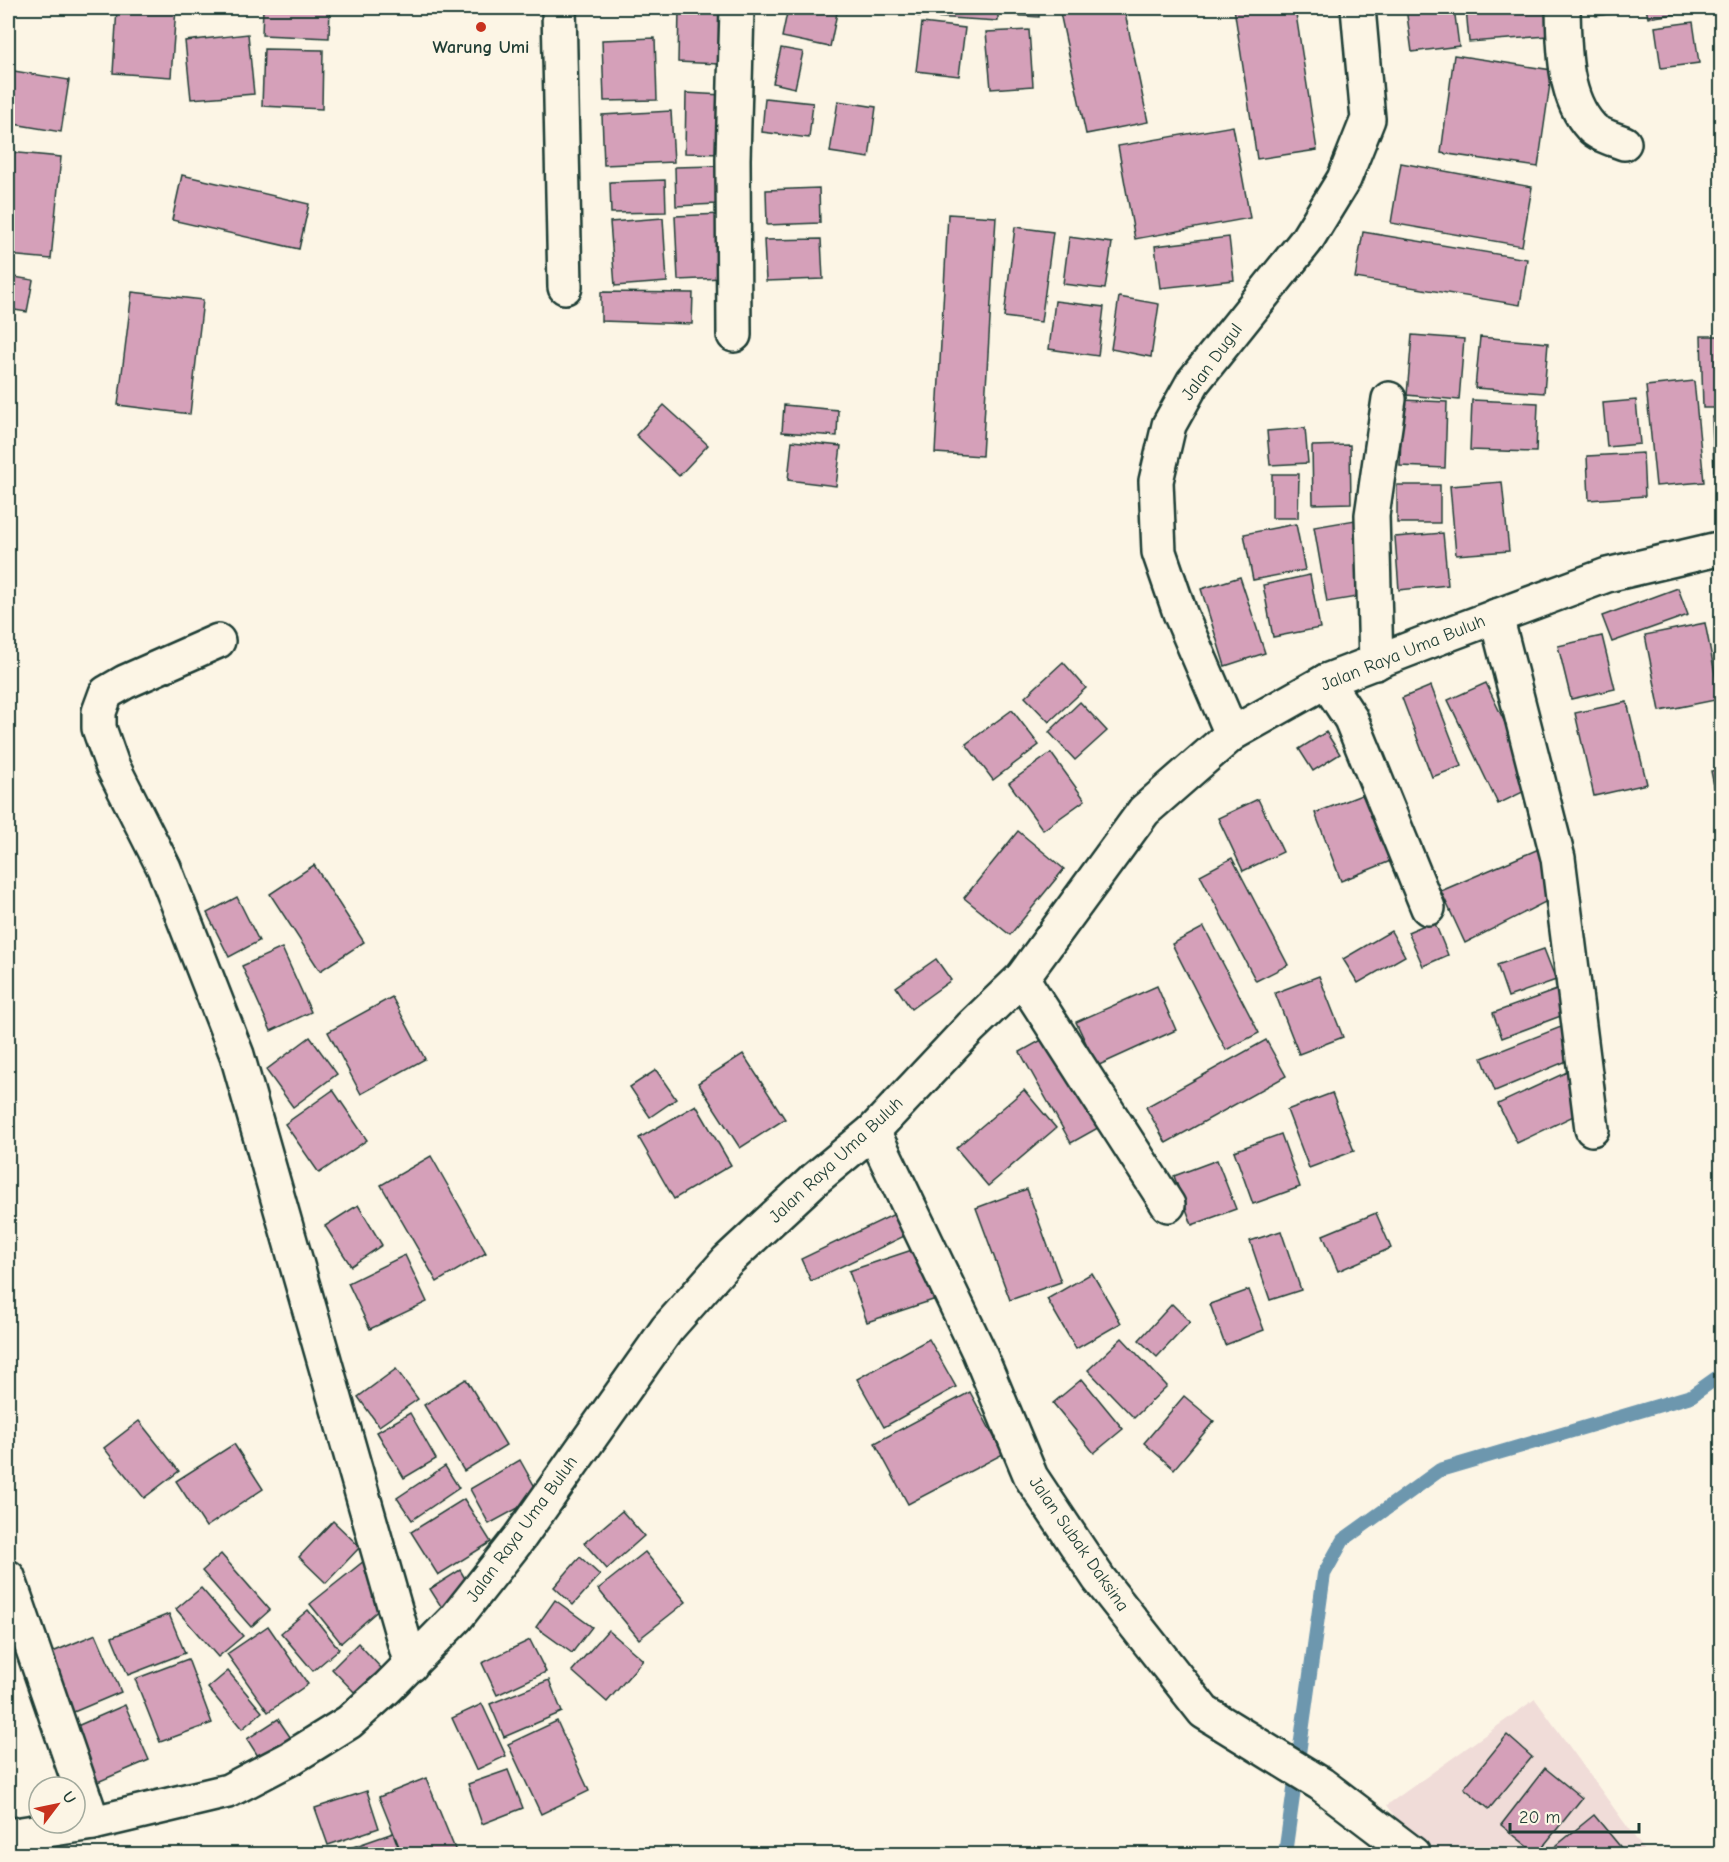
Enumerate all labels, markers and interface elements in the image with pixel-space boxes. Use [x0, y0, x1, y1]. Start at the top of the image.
marker: Warung Umi [474, 20, 488, 34]
place label: Warung Umi [433, 37, 529, 58]
street label: Jalan Dugul [1177, 319, 1247, 405]
street label: Jalan Raya Uma Buluh [1318, 610, 1488, 696]
street label: Jalan Raya Uma Buluh [765, 1093, 907, 1227]
street label: Jalan Raya Uma Buluh [462, 1452, 582, 1606]
street label: Jalan Subak Daksina [1025, 1473, 1133, 1615]
north arrow [27, 1775, 87, 1835]
text: U [58, 1788, 79, 1807]
scale bar [1510, 1796, 1639, 1834]
text: 20 m [1519, 1807, 1560, 1828]

